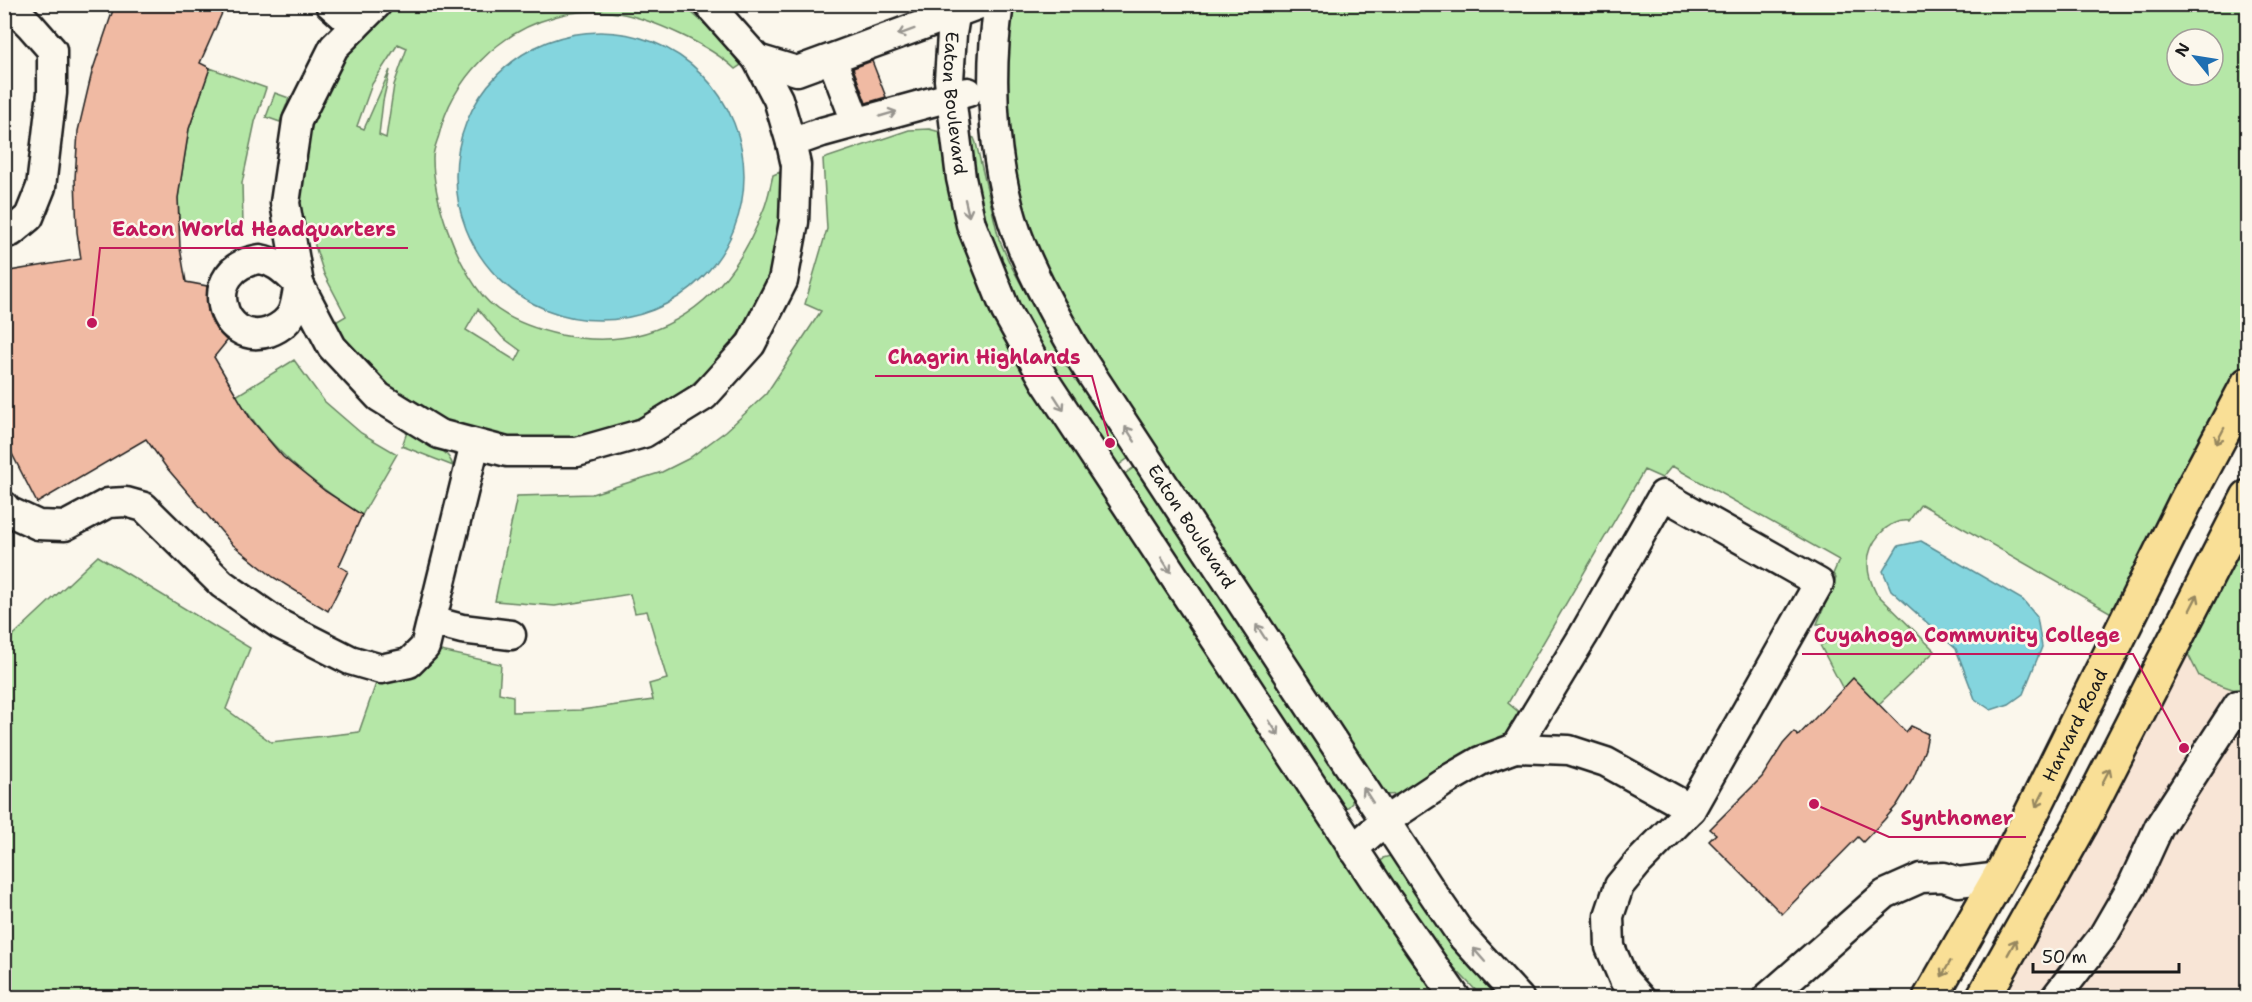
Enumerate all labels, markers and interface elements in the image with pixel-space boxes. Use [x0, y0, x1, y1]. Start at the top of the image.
north arrow [2165, 27, 2225, 87]
one-way arrow [897, 28, 916, 39]
street label: Eaton Boulevard [937, 31, 973, 176]
text: N [2170, 39, 2195, 60]
one-way arrow [878, 107, 897, 119]
one-way arrow [962, 198, 974, 217]
callout: Eaton World Headquarters [100, 210, 408, 248]
text: Eaton World Headquarters [112, 216, 396, 242]
callout: Chagrin Highlands [875, 338, 1092, 376]
text: Chagrin Highlands [888, 344, 1080, 370]
one-way arrow [1053, 394, 1065, 410]
one-way arrow [1124, 426, 1136, 443]
one-way arrow [2214, 427, 2226, 444]
street label: Eaton Boulevard [1142, 460, 1241, 593]
one-way arrow [1160, 557, 1173, 574]
one-way arrow [2188, 594, 2200, 611]
callout: Cuyahoga Community College [1802, 616, 2133, 654]
text: Cuyahoga Community College [1814, 622, 2120, 648]
one-way arrow [1254, 624, 1266, 641]
street label: Harvard Road [2037, 665, 2113, 786]
one-way arrow [1267, 720, 1280, 737]
one-way arrow [2100, 768, 2112, 785]
one-way arrow [1362, 787, 1374, 804]
one-way arrow [2033, 789, 2045, 807]
callout: Synthomer [1889, 799, 2026, 837]
text: Synthomer [1901, 805, 2014, 831]
scale bar [2033, 936, 2178, 974]
one-way arrow [2006, 939, 2018, 956]
text: 50 m [2042, 945, 2087, 969]
one-way arrow [1472, 948, 1486, 963]
one-way arrow [1940, 960, 1951, 978]

